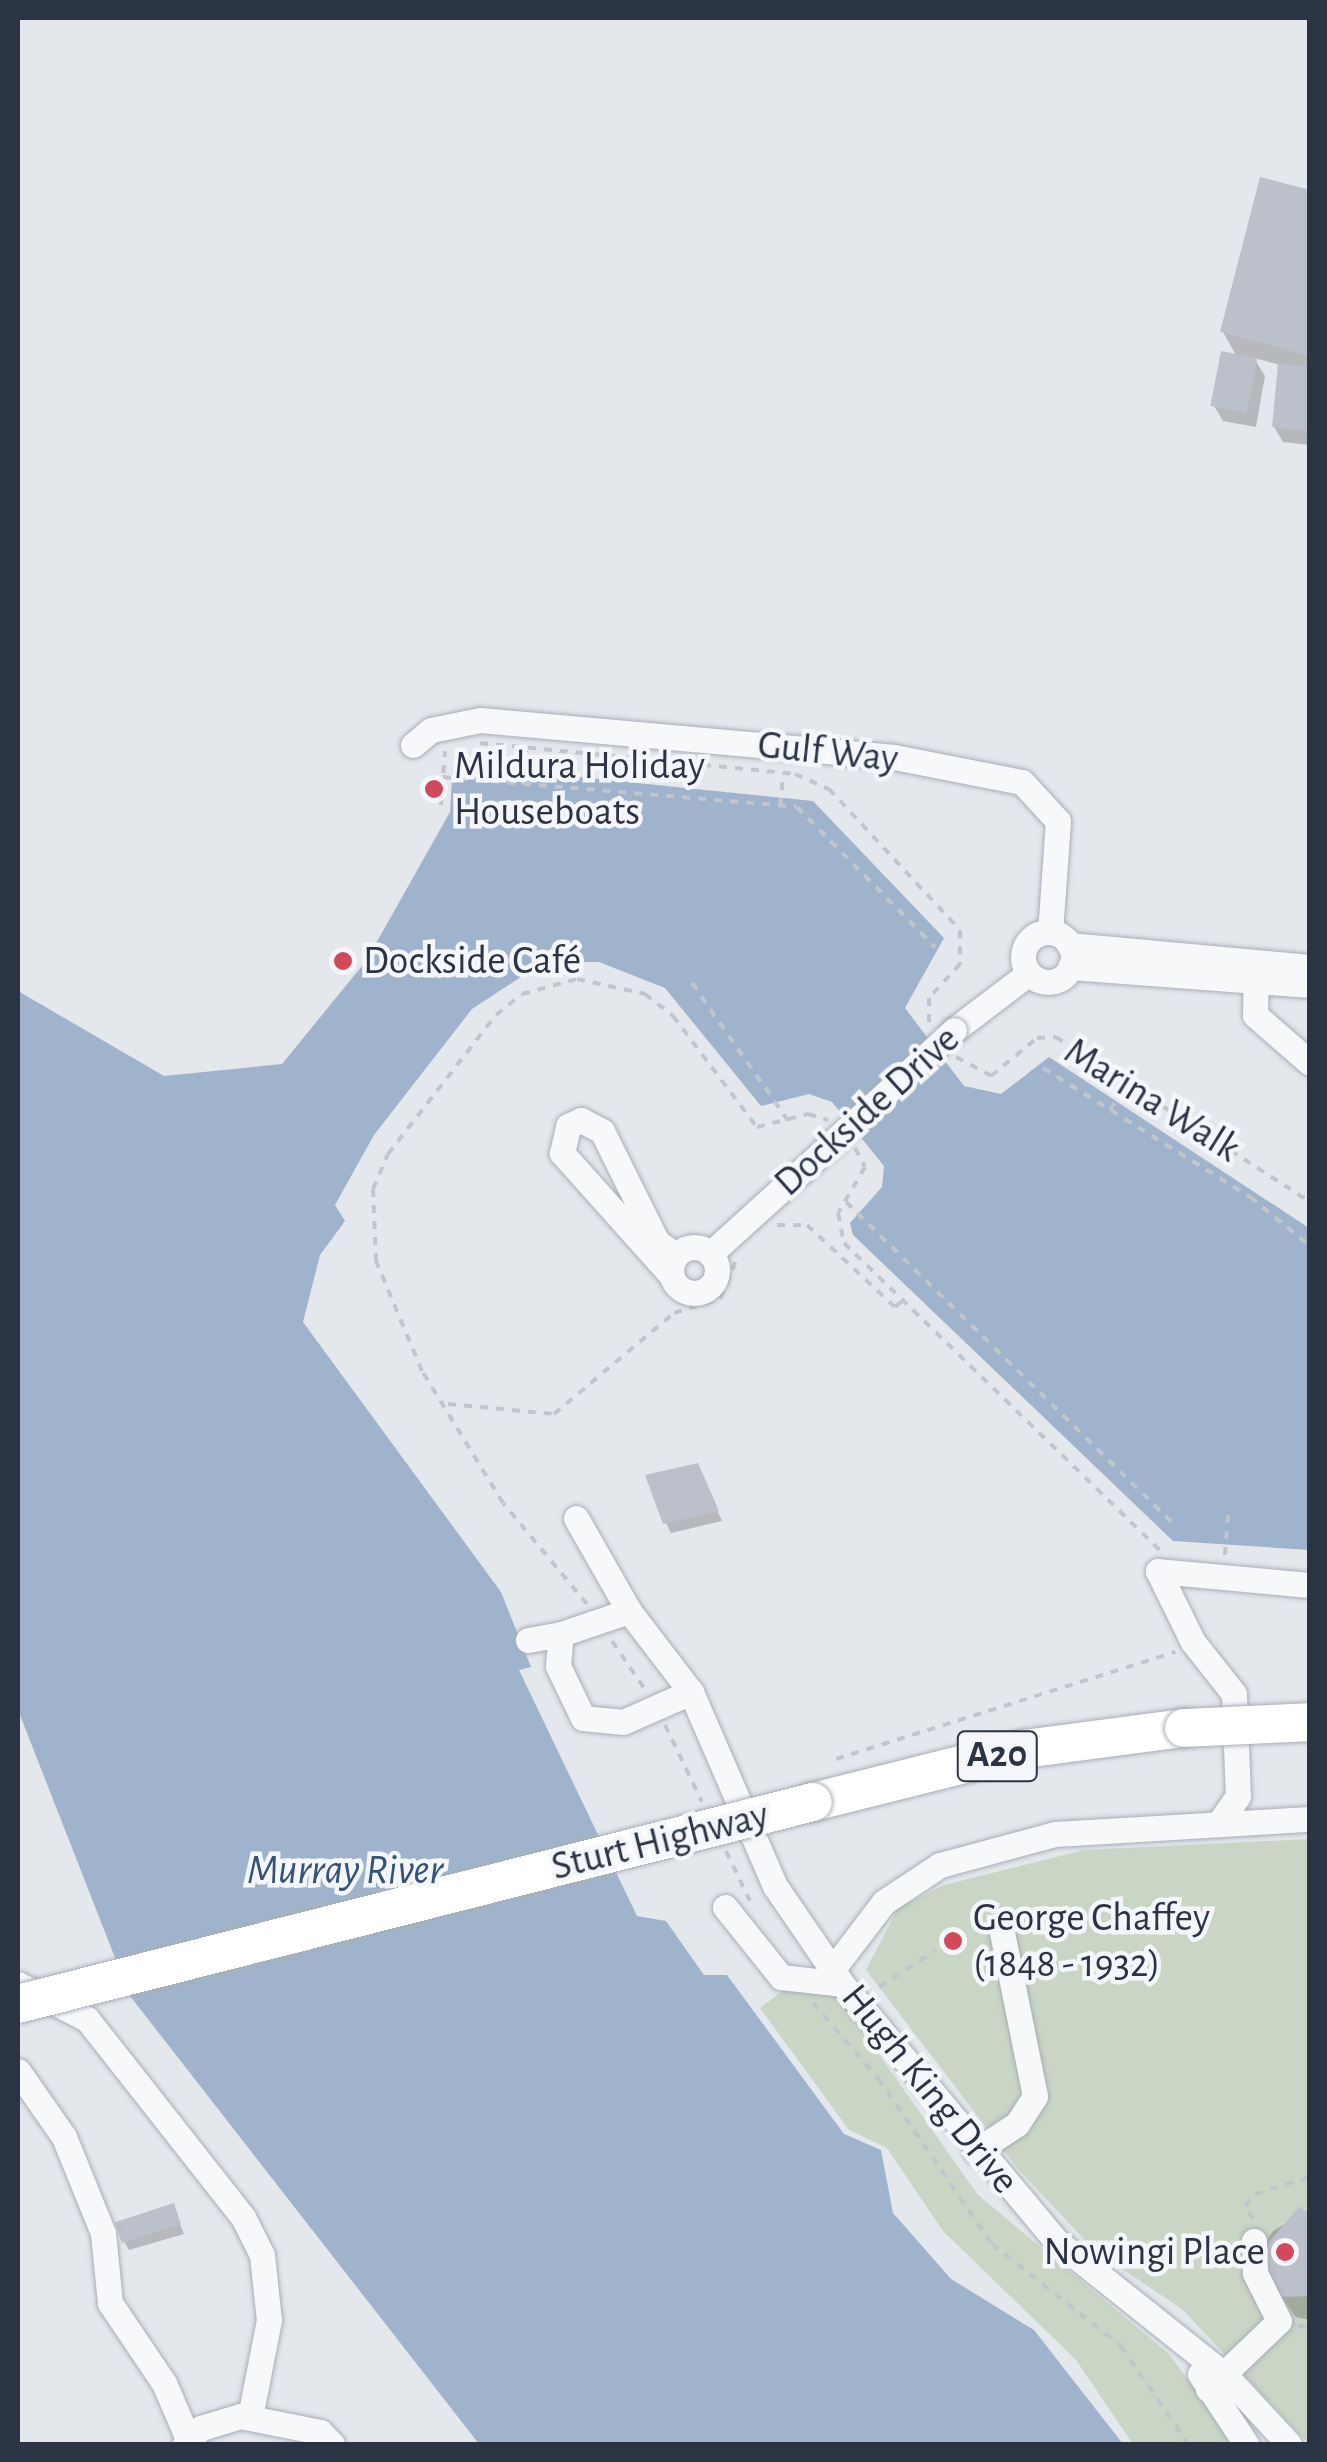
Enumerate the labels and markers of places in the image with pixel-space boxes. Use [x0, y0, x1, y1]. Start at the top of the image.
place label: Mildura Holiday Houseboats [454, 742, 705, 836]
marker: Mildura Holiday Houseboats [423, 778, 445, 800]
place label: Dockside Café [363, 937, 581, 985]
marker: Dockside Café [332, 950, 354, 972]
place label: George Chaffey (1848 - 1932) [973, 1894, 1210, 1988]
marker: George Chaffey (1848 - 1932) [942, 1930, 964, 1952]
place label: Nowingi Place [1043, 2228, 1265, 2276]
marker: Nowingi Place [1274, 2241, 1296, 2263]

